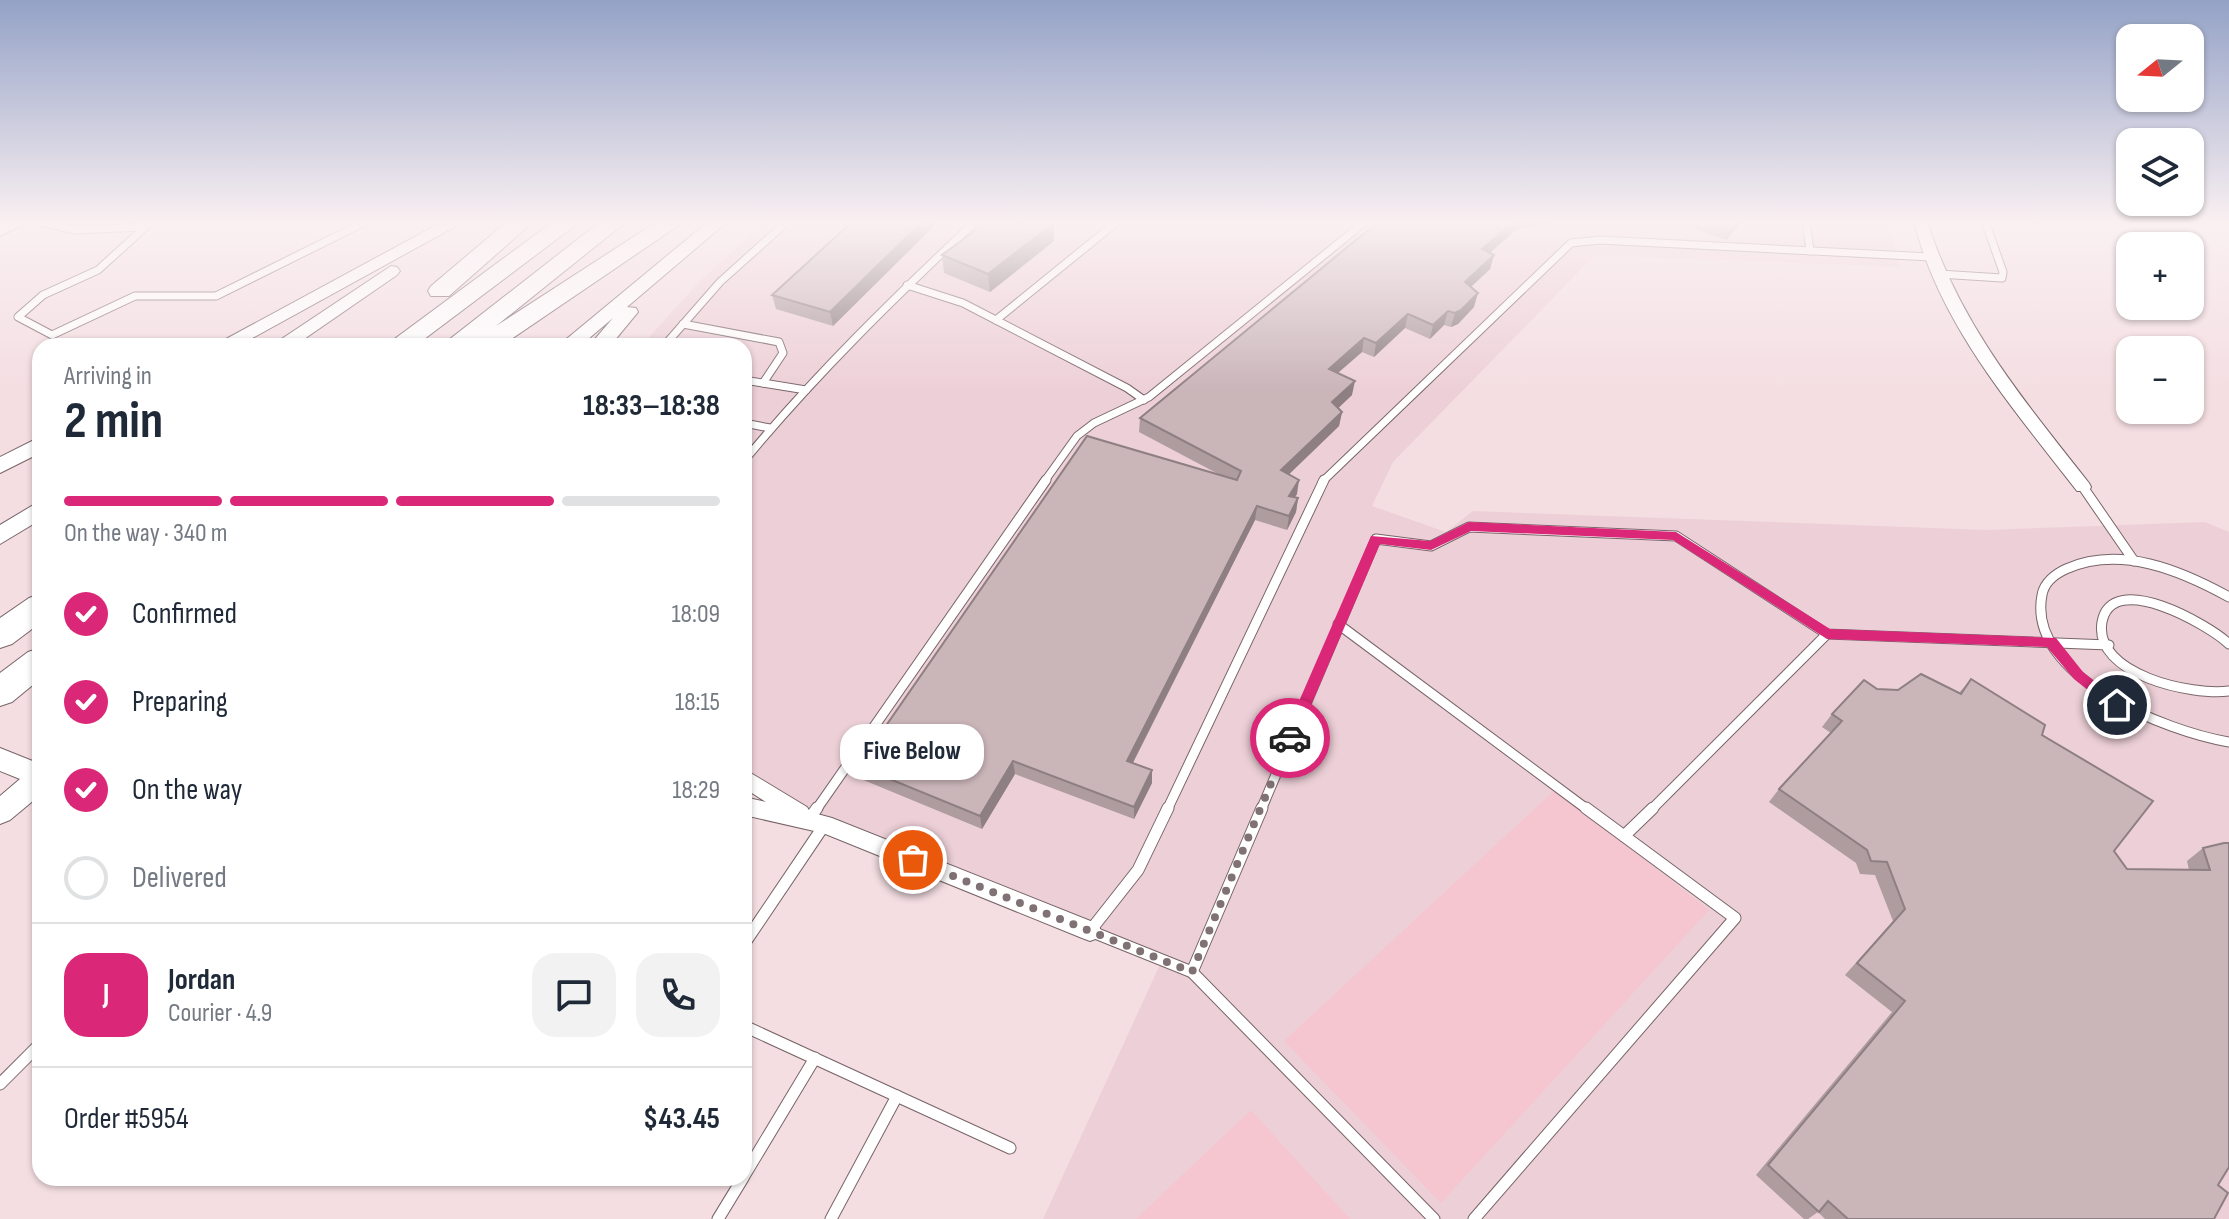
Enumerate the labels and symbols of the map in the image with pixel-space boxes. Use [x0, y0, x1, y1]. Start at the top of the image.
north arrow [2116, 24, 2204, 112]
pin [2083, 671, 2151, 739]
courier [1250, 698, 1330, 778]
callout: Five Below [841, 724, 985, 780]
pin [879, 826, 947, 894]

